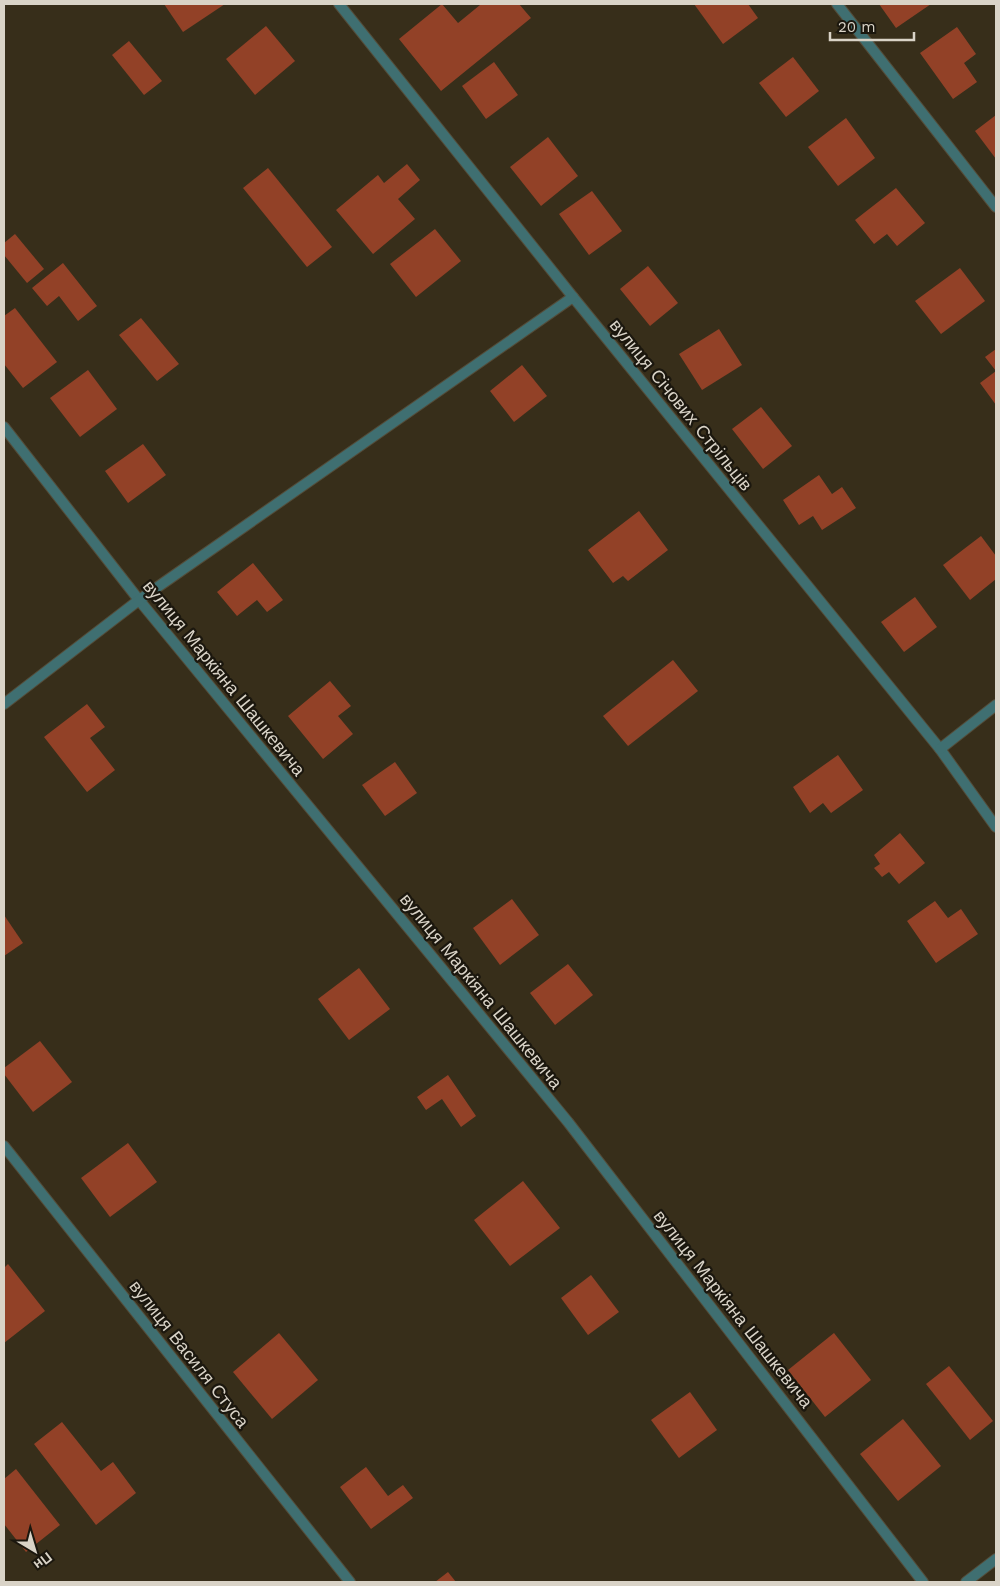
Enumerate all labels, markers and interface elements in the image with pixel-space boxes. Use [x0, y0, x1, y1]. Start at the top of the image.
scale bar [830, 10, 914, 42]
text: 20 m [838, 18, 876, 36]
street label: вулиця Січових Стрільців [606, 315, 757, 495]
street label: вулиця Маркіяна Шашкевича [139, 576, 310, 780]
street label: вулиця Маркіяна Шашкевича [396, 889, 567, 1093]
street label: вулиця Маркіяна Шашкевича [650, 1205, 818, 1413]
street label: вулиця Василя Стуса [125, 1276, 254, 1432]
north arrow [10, 1526, 60, 1576]
text: Пн [31, 1549, 55, 1573]

